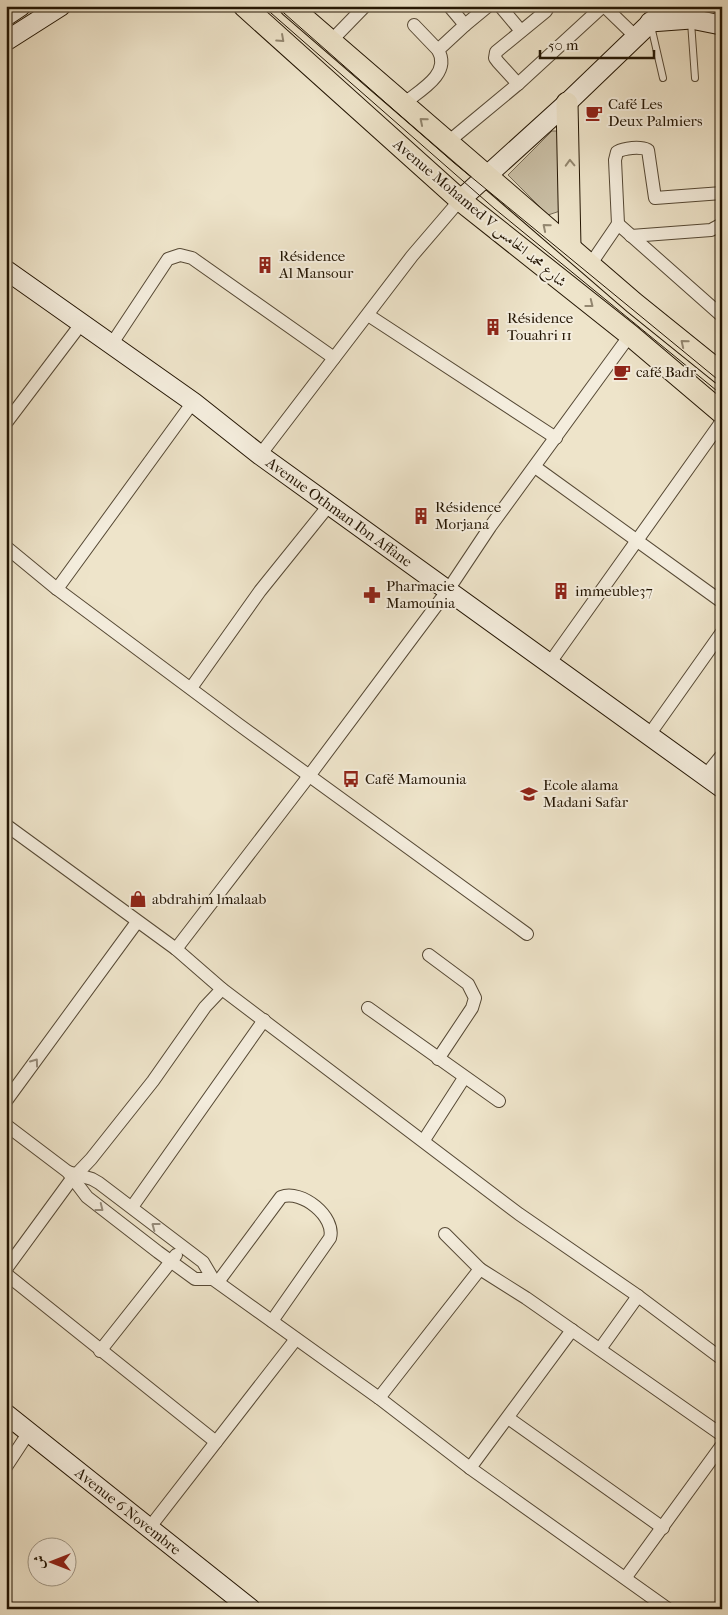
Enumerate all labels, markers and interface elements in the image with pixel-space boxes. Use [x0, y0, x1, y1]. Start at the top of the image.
scale bar [540, 28, 654, 60]
one-way arrow [275, 33, 284, 42]
text: 50 m [548, 36, 579, 54]
place label: Café Les Deux Palmiers [608, 95, 703, 130]
cafe icon: Café Les Deux Palmiers [584, 103, 604, 123]
one-way arrow [420, 119, 429, 127]
street label: Avenue Mohamed V شارع محمد الخامس [386, 134, 570, 294]
one-way arrow [564, 159, 575, 167]
one-way arrow [543, 224, 552, 233]
place label: Résidence Al Mansour [278, 247, 354, 282]
building icon: Résidence Al Mansour [255, 255, 275, 275]
one-way arrow [584, 298, 593, 306]
place label: Résidence Touahri 11 [507, 309, 574, 344]
building icon: Résidence Touahri 11 [483, 317, 503, 337]
one-way arrow [681, 340, 690, 348]
cafe icon: café Badr [612, 362, 632, 382]
place label: café Badr [636, 363, 697, 381]
street label: Avenue Othman Ibn Affane [262, 453, 416, 571]
place label: Résidence Morjana [435, 498, 502, 533]
building icon: Résidence Morjana [411, 506, 431, 526]
place label: Pharmacie Mamounia [386, 577, 456, 612]
building icon: immeuble37 [551, 581, 571, 601]
place label: immeuble37 [575, 582, 653, 600]
pharmacy icon: Pharmacie Mamounia [362, 585, 382, 605]
bus stop icon: Café Mamounia [341, 769, 361, 789]
place label: Café Mamounia [365, 770, 468, 788]
place label: Ecole alama Madani Safar [543, 776, 629, 811]
school or university icon: Ecole alama Madani Safar [519, 784, 539, 804]
shop icon: abdrahim lmalaab [128, 889, 148, 909]
place label: abdrahim lmalaab [152, 890, 266, 908]
one-way arrow [29, 1058, 38, 1068]
one-way arrow [94, 1202, 104, 1211]
one-way arrow [152, 1223, 161, 1231]
street label: Avenue 6 Novembre [71, 1463, 185, 1559]
north arrow [28, 1538, 78, 1588]
text: ش [31, 1555, 48, 1569]

